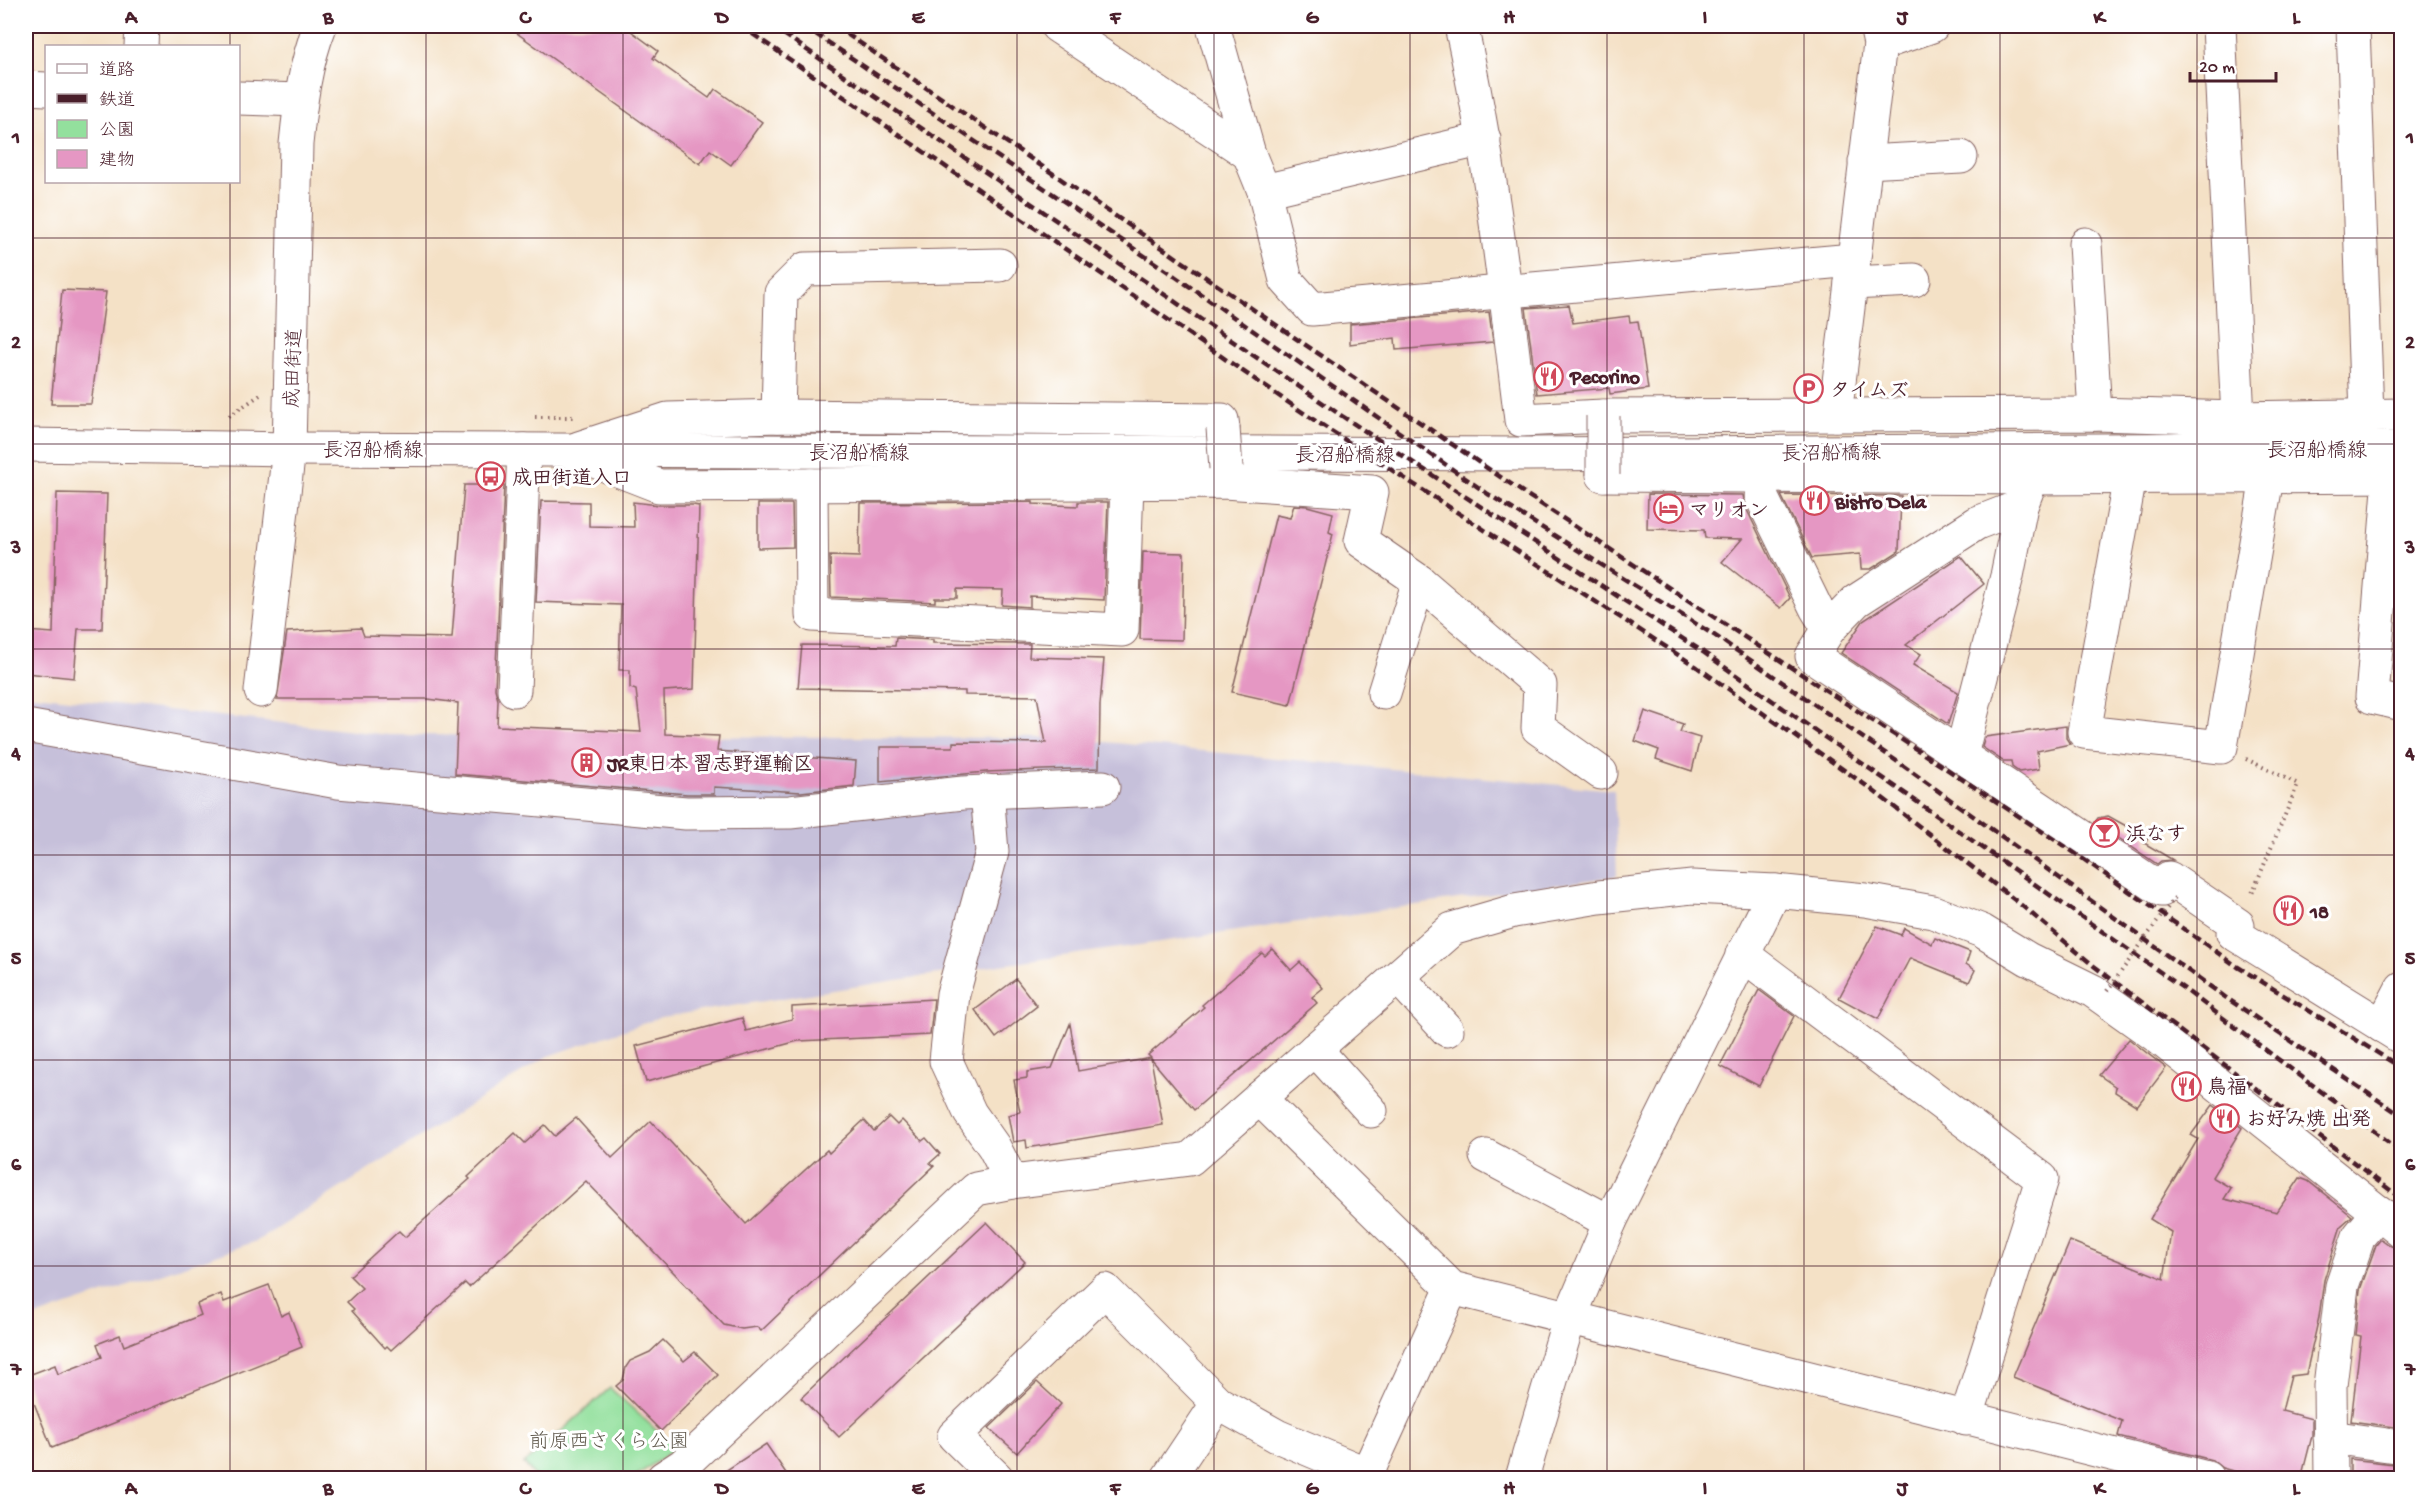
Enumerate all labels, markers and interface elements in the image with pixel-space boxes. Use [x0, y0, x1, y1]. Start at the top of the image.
text: A [124, 8, 139, 31]
text: B [322, 8, 334, 31]
text: C [519, 8, 533, 31]
text: D [713, 8, 729, 31]
text: E [912, 8, 926, 31]
text: F [1109, 8, 1122, 31]
text: G [1306, 8, 1320, 31]
text: H [1503, 8, 1515, 31]
text: I [1703, 8, 1708, 31]
text: J [1896, 8, 1909, 31]
text: K [2092, 8, 2107, 31]
text: L [2292, 8, 2301, 31]
legend [45, 45, 240, 183]
scale bar [2190, 45, 2276, 83]
text: 20 m [2199, 58, 2235, 79]
text: 道路 [99, 60, 135, 82]
text: 鉄道 [99, 90, 135, 112]
text: 公園 [99, 121, 135, 142]
text: 1 [11, 128, 20, 151]
text: 1 [2405, 128, 2414, 151]
text: 建物 [99, 150, 135, 172]
street label: 成田街道 [281, 328, 308, 408]
text: 2 [11, 333, 21, 356]
text: 2 [2405, 333, 2415, 356]
restaurant icon: Pecorino [1533, 360, 1565, 392]
place label: Pecorino [1569, 368, 1640, 391]
parking icon: タイムズ [1793, 373, 1825, 405]
place label: タイムズ [1830, 381, 1908, 404]
street label: 長沼船橋線 [323, 439, 423, 464]
street label: 長沼船橋線 [2267, 439, 2367, 464]
street label: 長沼船橋線 [1781, 441, 1881, 468]
street label: 長沼船橋線 [809, 442, 909, 467]
street label: 長沼船橋線 [1295, 444, 1395, 469]
bus stop icon: 成田街道入口 [475, 461, 507, 493]
place label: 成田街道入口 [512, 467, 632, 492]
restaurant icon: Bistro Dela [1798, 485, 1830, 517]
hotel icon: マリオン [1652, 493, 1684, 525]
place label: Bistro Dela [1834, 493, 1927, 516]
place label: マリオン [1689, 501, 1769, 524]
text: 3 [10, 538, 21, 561]
text: 3 [2404, 538, 2415, 561]
text: 4 [10, 744, 21, 767]
text: 4 [2404, 744, 2415, 767]
building icon: JR東日本 習志野運輸区 [570, 747, 602, 779]
place label: JR東日本 習志野運輸区 [606, 753, 813, 778]
bar icon: 浜なす [2089, 817, 2121, 849]
place label: 浜なす [2126, 824, 2186, 848]
restaurant icon: 18 [2273, 895, 2305, 927]
place label: 18 [2309, 903, 2329, 926]
text: 5 [11, 949, 22, 972]
text: 5 [2405, 949, 2416, 972]
restaurant icon: 鳥福 [2170, 1070, 2202, 1102]
place label: 鳥福 [2207, 1076, 2247, 1101]
restaurant icon: お好み焼 出発 [2209, 1102, 2241, 1134]
place label: お好み焼 出発 [2246, 1108, 2371, 1133]
text: 6 [11, 1155, 22, 1178]
text: 6 [2405, 1155, 2416, 1178]
text: 7 [10, 1360, 23, 1383]
text: 7 [2404, 1360, 2417, 1383]
park label: 前原西さくら公園 [529, 1430, 689, 1455]
text: A [124, 1479, 139, 1502]
text: B [322, 1479, 334, 1502]
text: C [519, 1479, 533, 1502]
text: D [713, 1479, 729, 1502]
text: E [912, 1479, 926, 1502]
text: F [1109, 1479, 1122, 1502]
text: G [1306, 1479, 1320, 1502]
text: H [1503, 1479, 1515, 1502]
text: I [1703, 1479, 1708, 1502]
text: J [1896, 1479, 1909, 1502]
text: K [2092, 1479, 2107, 1502]
text: L [2292, 1479, 2301, 1502]

